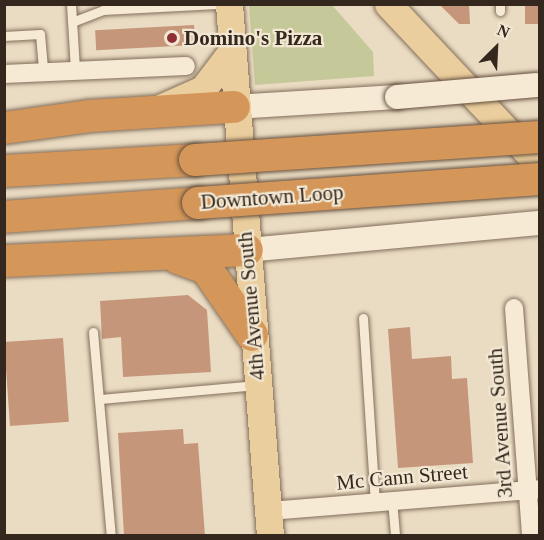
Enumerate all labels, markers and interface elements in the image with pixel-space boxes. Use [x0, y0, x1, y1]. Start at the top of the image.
north arrow [466, 18, 526, 78]
text: N [495, 21, 512, 41]
place label: Domino's Pizza [184, 25, 322, 51]
marker: Domino's Pizza [165, 31, 179, 45]
street label: Downtown Loop [200, 179, 344, 215]
street label: 4th Avenue South [232, 230, 270, 382]
street label: 3rd Avenue South [482, 347, 518, 499]
street label: Mc Cann Street [335, 459, 469, 495]

